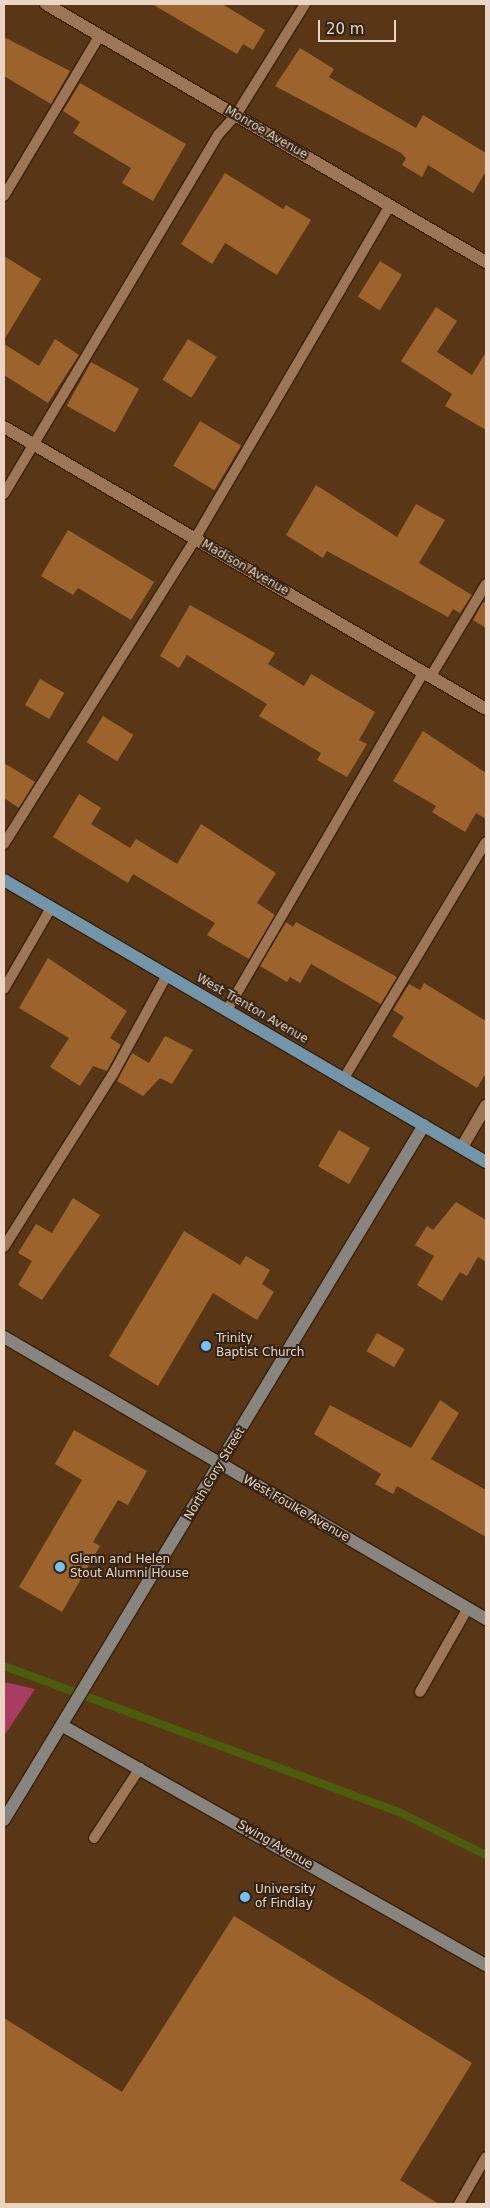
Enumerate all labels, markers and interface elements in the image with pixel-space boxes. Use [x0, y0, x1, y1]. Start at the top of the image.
scale bar [320, 10, 398, 42]
text: 20 m [326, 20, 364, 38]
street label: Monroe Avenue [222, 103, 310, 163]
street label: Madison Avenue [199, 537, 291, 599]
street label: West Trenton Avenue [194, 971, 310, 1047]
place label: Trinity Baptist Church [216, 1332, 304, 1360]
marker: Trinity Baptist Church [200, 1340, 212, 1352]
street label: North Cory Street [182, 1425, 248, 1523]
street label: West Foulke Avenue [240, 1473, 352, 1545]
place label: Glenn and Helen Stout Alumni House [70, 1553, 189, 1581]
marker: Glenn and Helen Stout Alumni House [54, 1561, 66, 1573]
street label: Swing Avenue [235, 1818, 315, 1872]
place label: University of Findlay [255, 1883, 316, 1911]
marker: University of Findlay [239, 1891, 251, 1903]

